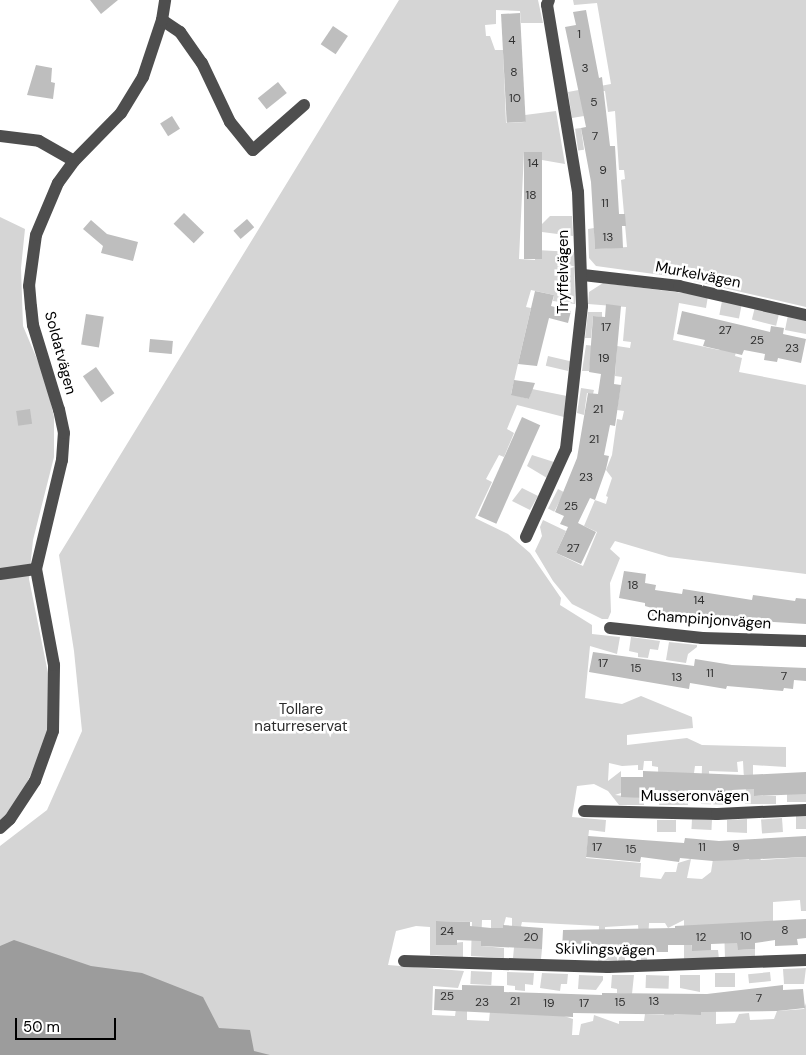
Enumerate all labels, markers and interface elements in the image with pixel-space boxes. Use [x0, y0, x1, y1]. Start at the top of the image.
house number: 1 [577, 28, 581, 42]
house number: 4 [508, 34, 516, 48]
house number: 3 [581, 62, 589, 76]
house number: 8 [510, 66, 518, 80]
house number: 10 [509, 92, 521, 106]
house number: 5 [590, 96, 598, 110]
house number: 7 [592, 130, 598, 144]
house number: 14 [527, 157, 539, 171]
house number: 9 [599, 164, 607, 178]
house number: 18 [525, 189, 537, 203]
house number: 11 [601, 197, 609, 211]
street label: Tryffelvägen [555, 230, 573, 314]
house number: 13 [603, 231, 613, 245]
street label: Murkelvägen [654, 258, 742, 292]
street label: Soldatvägen [40, 310, 80, 396]
house number: 17 [601, 321, 611, 335]
house number: 27 [718, 324, 732, 338]
house number: 25 [750, 334, 764, 348]
house number: 23 [785, 342, 799, 356]
house number: 19 [598, 352, 610, 366]
house number: 21 [593, 403, 603, 417]
house number: 21 [589, 433, 599, 447]
house number: 23 [579, 471, 593, 485]
house number: 25 [564, 500, 578, 514]
house number: 27 [566, 542, 580, 556]
house number: 18 [627, 579, 639, 593]
house number: 14 [693, 594, 705, 608]
street label: Champinjonvägen [646, 607, 772, 633]
house number: 17 [598, 657, 608, 671]
house number: 15 [630, 662, 642, 676]
house number: 11 [706, 667, 714, 681]
house number: 7 [781, 670, 787, 684]
house number: 13 [672, 671, 682, 685]
park label: Tollare naturreservat [254, 700, 348, 735]
street label: Musseronvägen [641, 788, 749, 806]
house number: 17 [592, 841, 602, 855]
house number: 11 [698, 841, 706, 855]
house number: 9 [732, 841, 740, 855]
house number: 15 [625, 843, 637, 857]
house number: 8 [781, 924, 789, 938]
house number: 24 [440, 925, 454, 939]
house number: 10 [740, 930, 752, 944]
house number: 20 [524, 931, 538, 945]
house number: 12 [696, 931, 706, 945]
street label: Skivlingsvägen [555, 940, 655, 960]
house number: 25 [440, 990, 454, 1004]
house number: 7 [756, 992, 762, 1006]
house number: 21 [510, 995, 520, 1009]
house number: 13 [649, 995, 659, 1009]
house number: 23 [475, 996, 489, 1010]
house number: 15 [614, 996, 626, 1010]
house number: 19 [543, 997, 555, 1011]
house number: 17 [579, 997, 589, 1011]
scale bar [18, 1008, 119, 1040]
text: 50 m [23, 1017, 60, 1037]

